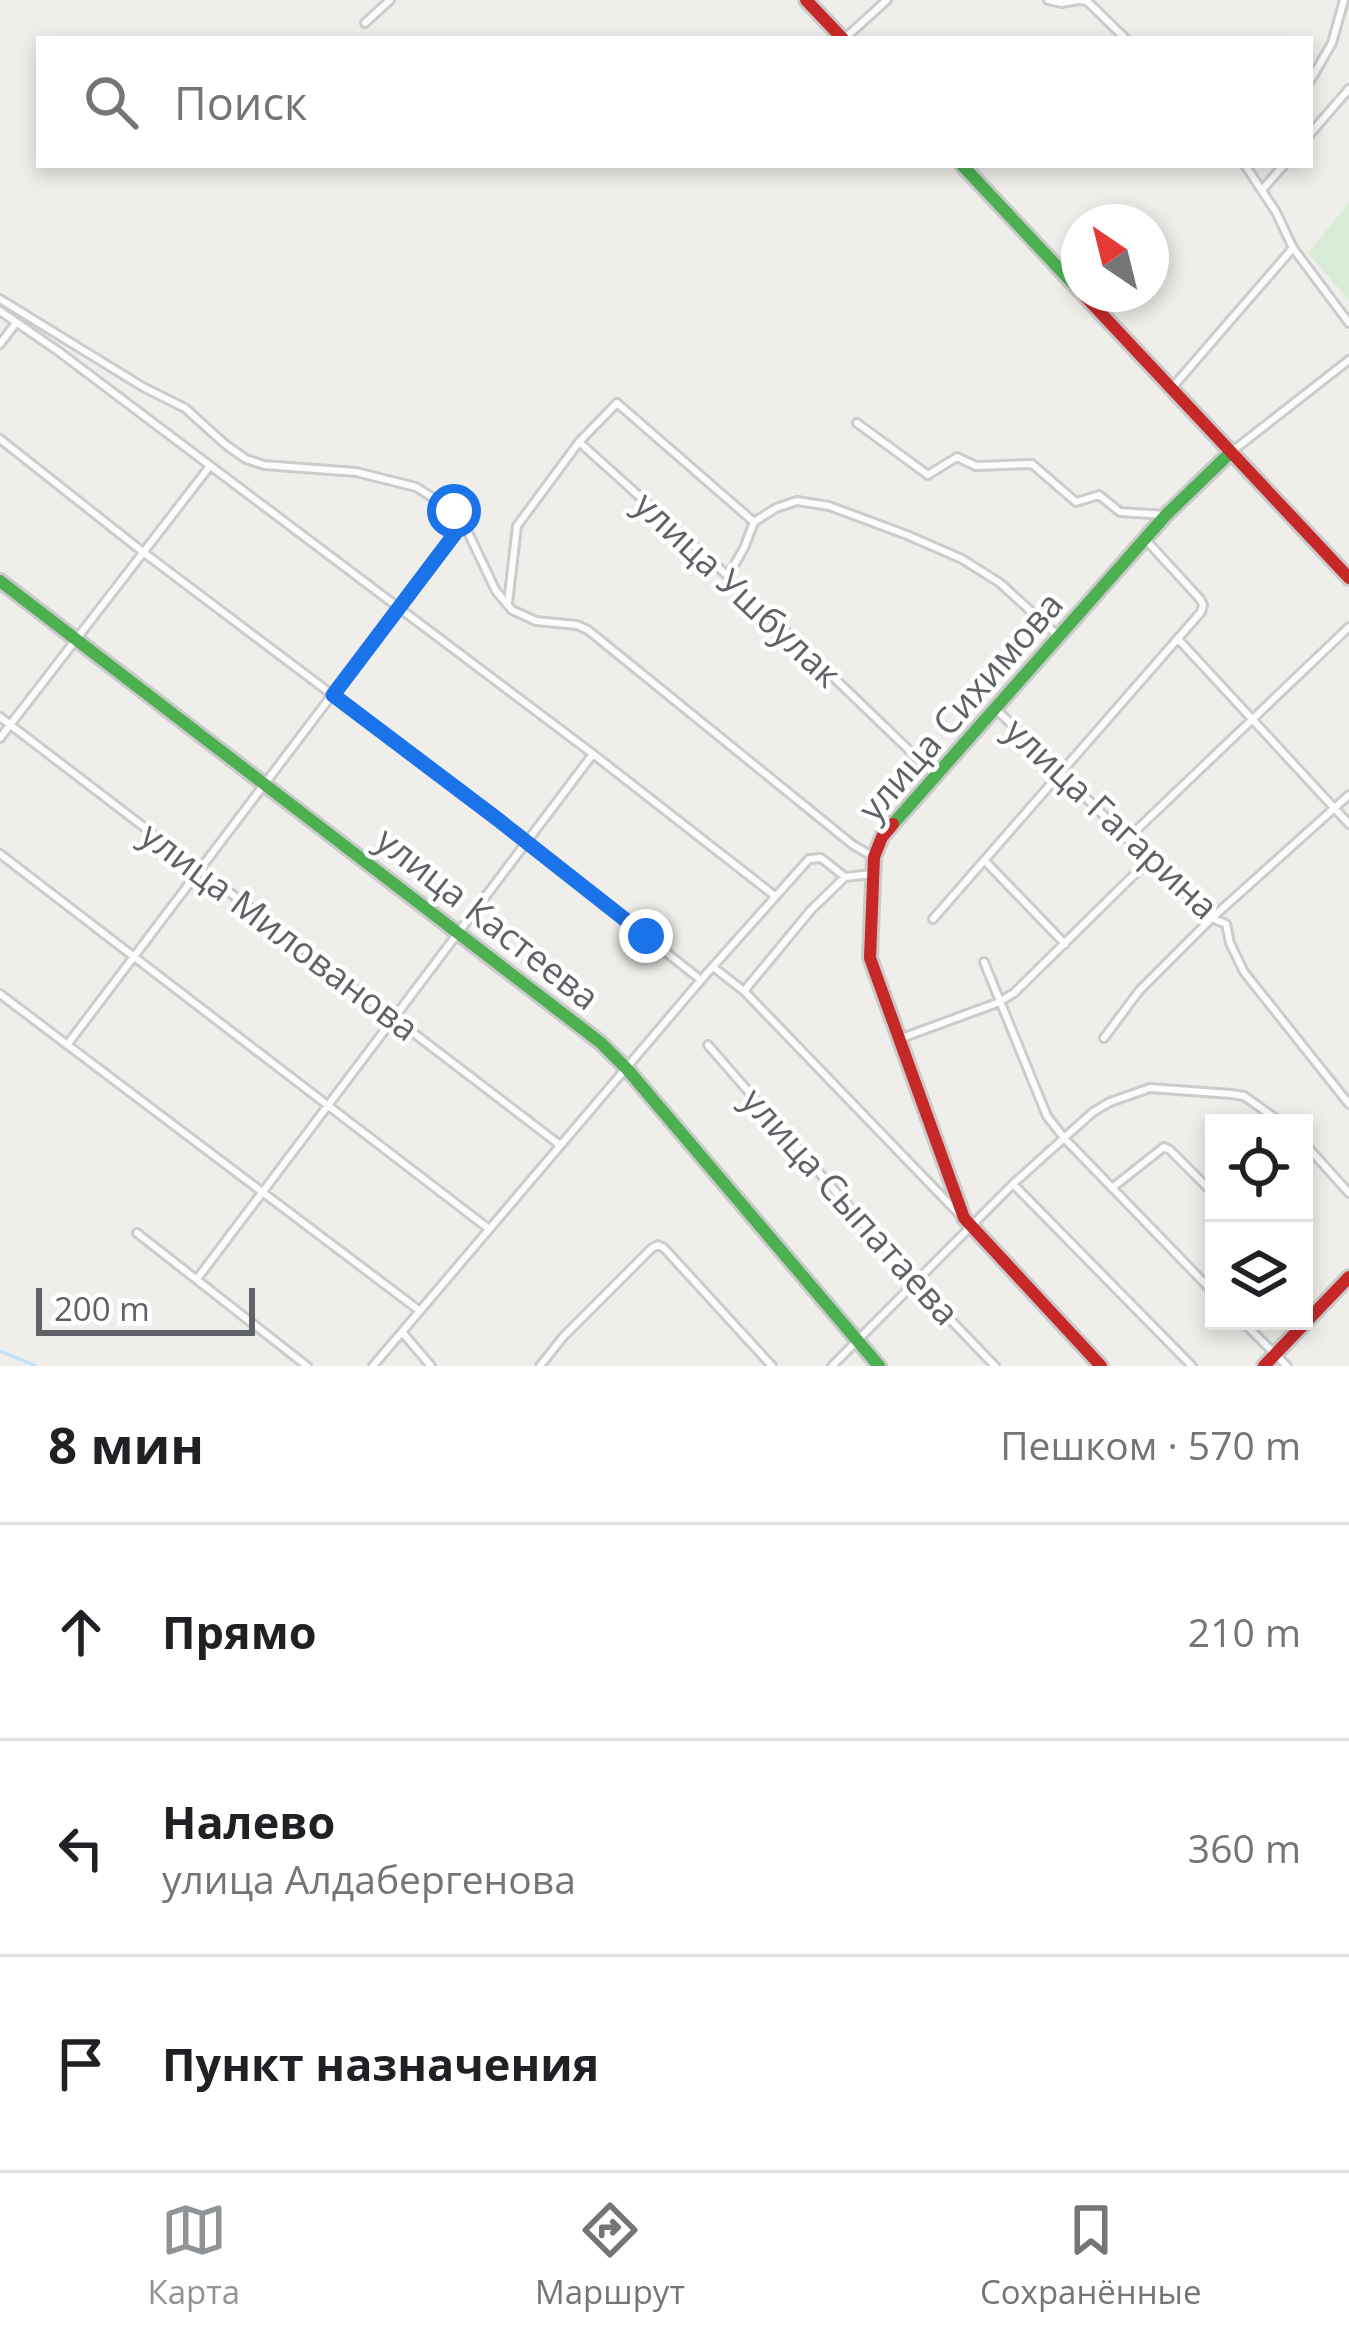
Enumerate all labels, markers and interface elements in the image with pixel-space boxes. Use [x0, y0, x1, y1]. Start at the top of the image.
search box [36, 36, 1313, 168]
icon: search [78, 69, 144, 135]
text: Поиск [174, 72, 307, 133]
north arrow [1061, 204, 1169, 312]
street label: улица Ушбулак [624, 480, 852, 698]
route start [427, 484, 481, 538]
street label: улица Сихимова [847, 581, 1073, 831]
street label: улица Гагарина [995, 706, 1229, 930]
street label: улица Милованова [131, 810, 429, 1052]
street label: улица Кастеева [366, 815, 610, 1021]
route end [619, 909, 673, 963]
street label: улица Сыпатаева [731, 1077, 971, 1335]
map controls [1205, 1114, 1313, 1330]
button: locate [1205, 1114, 1313, 1222]
button: layers [1205, 1222, 1313, 1330]
scale bar [36, 1282, 255, 1335]
text: 200 m [54, 1286, 150, 1331]
text: 8 мин [48, 1409, 204, 1479]
text: Пешком · 570 m [1000, 1418, 1301, 1471]
icon: ahead [48, 1599, 114, 1665]
text: Прямо [162, 1601, 317, 1662]
text: 210 m [1188, 1605, 1301, 1658]
text: Налево [162, 1791, 335, 1852]
icon: left [48, 1815, 114, 1881]
text: 360 m [1188, 1821, 1301, 1874]
text: улица Алдабергенова [162, 1852, 576, 1905]
icon: arrive [48, 2031, 114, 2097]
text: Пункт назначения [162, 2033, 599, 2094]
tab: Карта [148, 2197, 240, 2314]
tab: Маршрут [535, 2197, 685, 2314]
tab: Сохранённые [980, 2197, 1201, 2314]

